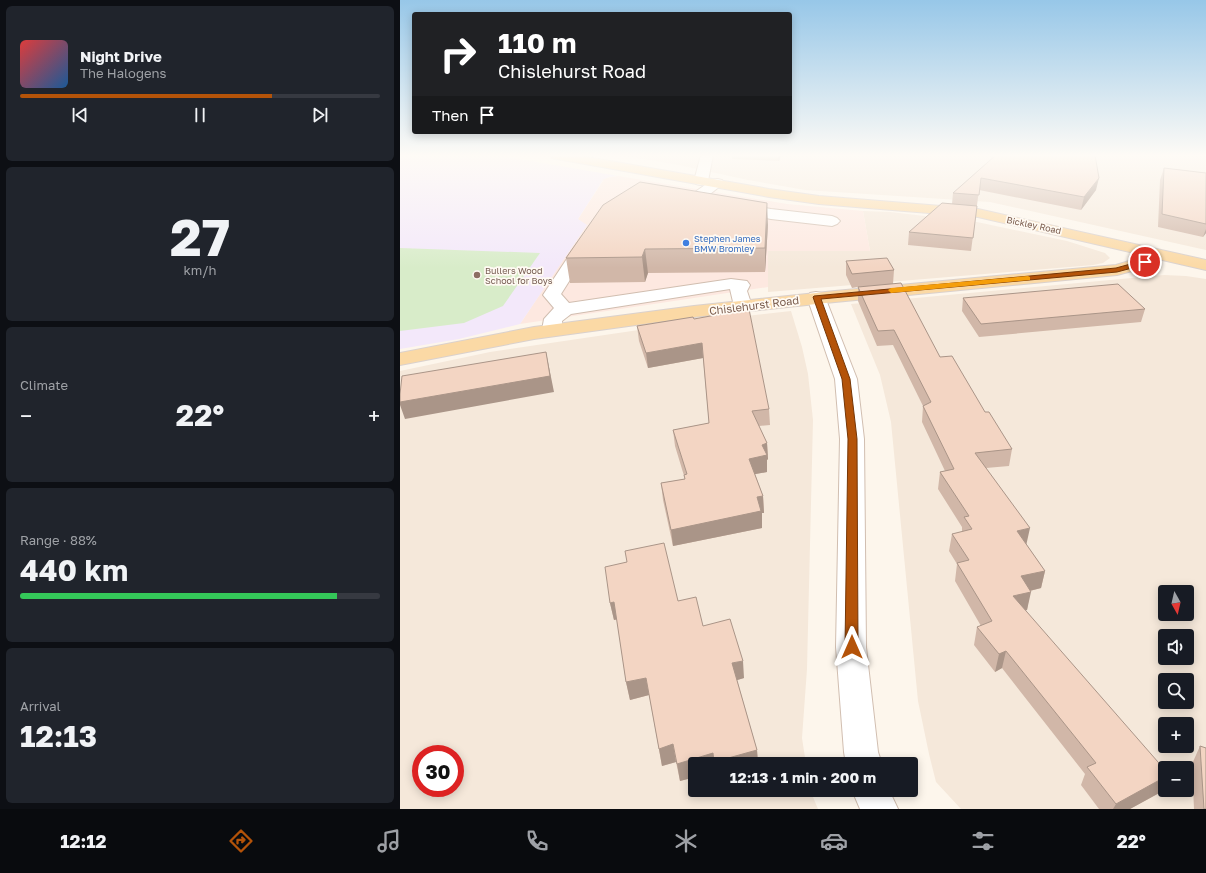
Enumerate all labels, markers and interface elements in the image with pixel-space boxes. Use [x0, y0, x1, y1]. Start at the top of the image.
text: 110 m [498, 26, 577, 59]
icon: right [432, 28, 484, 80]
text: Night Drive [80, 47, 162, 65]
text: Chislehurst Road [498, 60, 646, 82]
text: The Halogens [80, 65, 166, 81]
icon: previous [69, 104, 91, 126]
icon: pause [189, 104, 211, 126]
icon: next [309, 104, 331, 126]
icon: arrive [476, 104, 498, 126]
text: Then [432, 106, 468, 124]
text: 27 [170, 205, 230, 267]
street label: Bickley Road [1006, 214, 1062, 236]
place label: Stephen James BMW Bromley [694, 233, 761, 254]
marker: Stephen James BMW Bromley [681, 238, 691, 248]
pin [1128, 245, 1162, 279]
icon: arrive [1134, 251, 1156, 273]
text: km/h [183, 262, 217, 278]
place label: Bullers Wood School for Boys [485, 265, 553, 286]
marker: Bullers Wood School for Boys [472, 270, 482, 280]
street label: Chislehurst Road [708, 293, 800, 317]
text: Climate [20, 377, 68, 393]
text: 22° [176, 397, 224, 433]
text: − [20, 402, 32, 429]
text: + [368, 402, 380, 429]
text: Range · 88% [20, 532, 97, 548]
text: 440 km [20, 552, 128, 588]
north arrow [1158, 585, 1194, 621]
map controls [1158, 585, 1194, 797]
position arrow [831, 626, 873, 668]
button: sound [1158, 629, 1194, 665]
button: search [1158, 673, 1194, 709]
text: Arrival [20, 698, 61, 714]
button: + [1158, 717, 1194, 753]
text: 12:13 [20, 718, 97, 754]
speed limit sign: 30 [412, 745, 464, 797]
button: − [1158, 761, 1194, 797]
text: 12:13 · 1 min · 200 m [730, 768, 876, 786]
icon: directions [227, 827, 255, 855]
icon: music [375, 827, 403, 855]
icon: phone [523, 827, 551, 855]
icon: climate [672, 827, 700, 855]
icon: car [820, 827, 848, 855]
icon: filters [969, 827, 997, 855]
text: 12:12 [60, 830, 106, 852]
text: 22° [1117, 830, 1146, 852]

